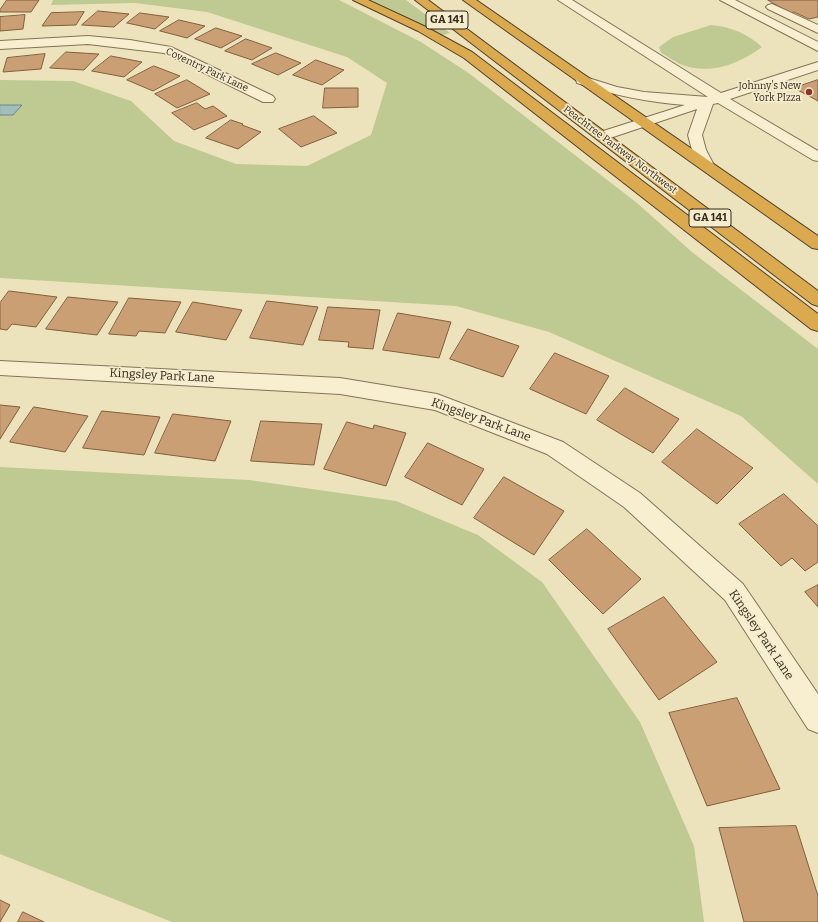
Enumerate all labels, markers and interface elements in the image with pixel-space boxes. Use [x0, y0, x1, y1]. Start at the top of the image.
road number: GA 141 [426, 11, 468, 29]
street label: Coventry Park Lane [164, 46, 250, 94]
place label: Johnny's New York PIzza [739, 80, 801, 104]
marker: Johnny's New York PIzza [804, 87, 814, 97]
street label: Peachtree Parkway Northwest [561, 103, 679, 197]
road number: GA 141 [689, 209, 731, 227]
street label: Kingsley Park Lane [109, 366, 215, 386]
street label: Kingsley Park Lane [429, 395, 533, 445]
street label: Kingsley Park Lane [726, 587, 796, 683]

